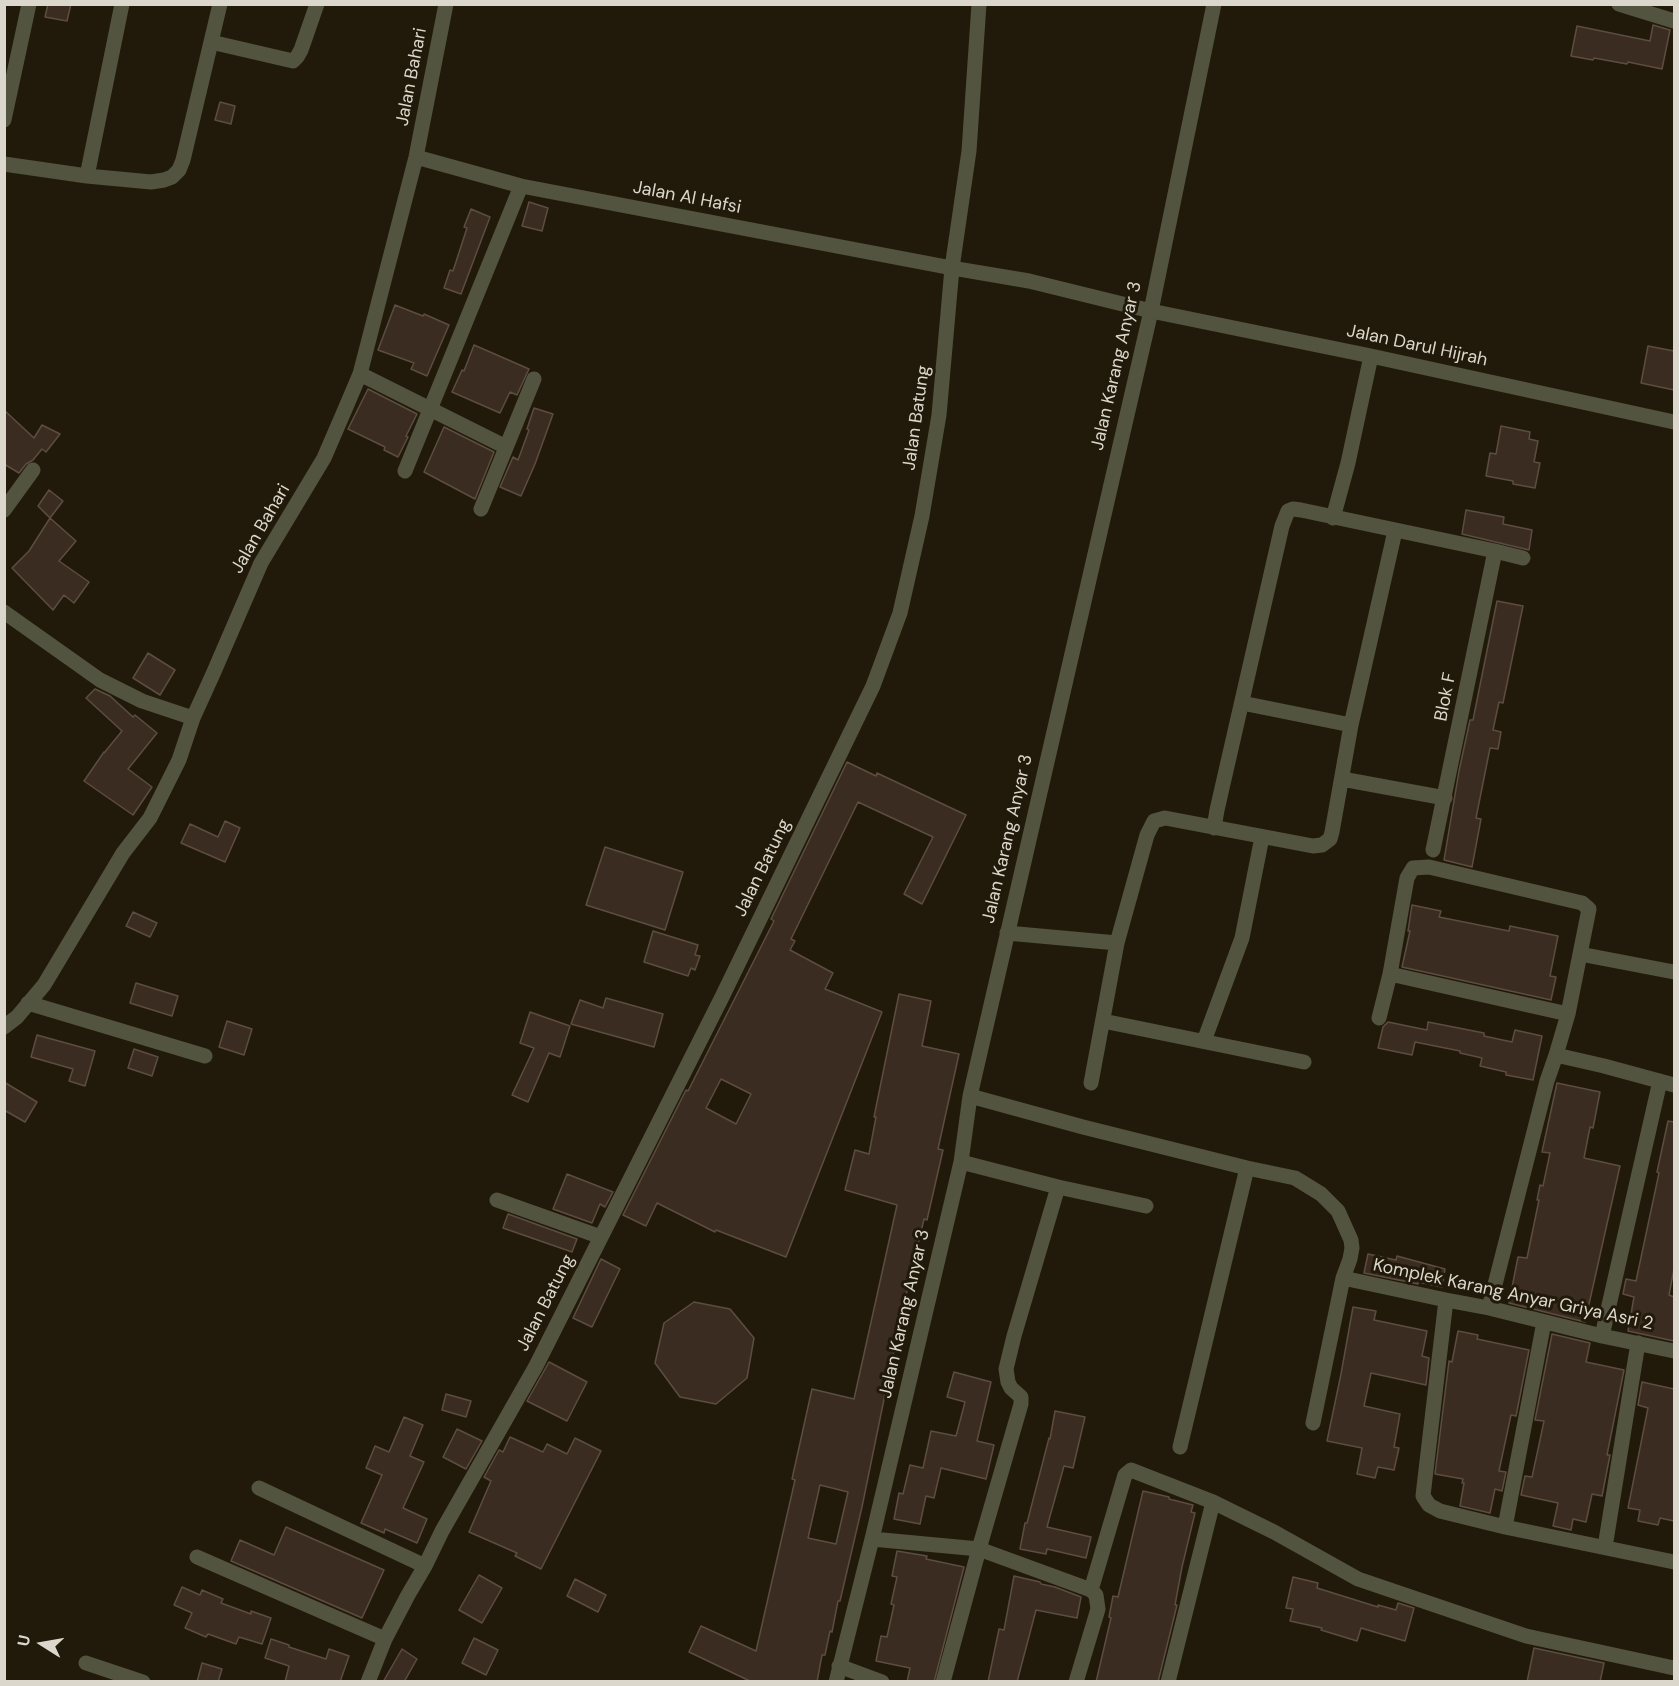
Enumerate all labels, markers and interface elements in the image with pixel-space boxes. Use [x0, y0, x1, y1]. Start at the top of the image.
street label: Jalan Bahari [392, 26, 432, 128]
street label: Jalan Al Hafsi [631, 177, 743, 219]
street label: Jalan Karang Anyar 3 [1087, 279, 1147, 453]
street label: Jalan Darul Hijrah [1345, 321, 1489, 371]
street label: Jalan Batung [899, 364, 935, 472]
street label: Jalan Bahari [227, 481, 295, 577]
street label: Blok F [1431, 671, 1461, 723]
street label: Jalan Karang Anyar 3 [978, 752, 1038, 926]
street label: Jalan Batung [730, 816, 796, 920]
street label: Jalan Karang Anyar 3 [875, 1227, 935, 1401]
street label: Jalan Batung [512, 1251, 580, 1355]
street label: Komplek Karang Anyar Griya Asri 2 [1371, 1255, 1655, 1335]
north arrow [12, 1614, 72, 1674]
text: U [12, 1633, 35, 1648]

